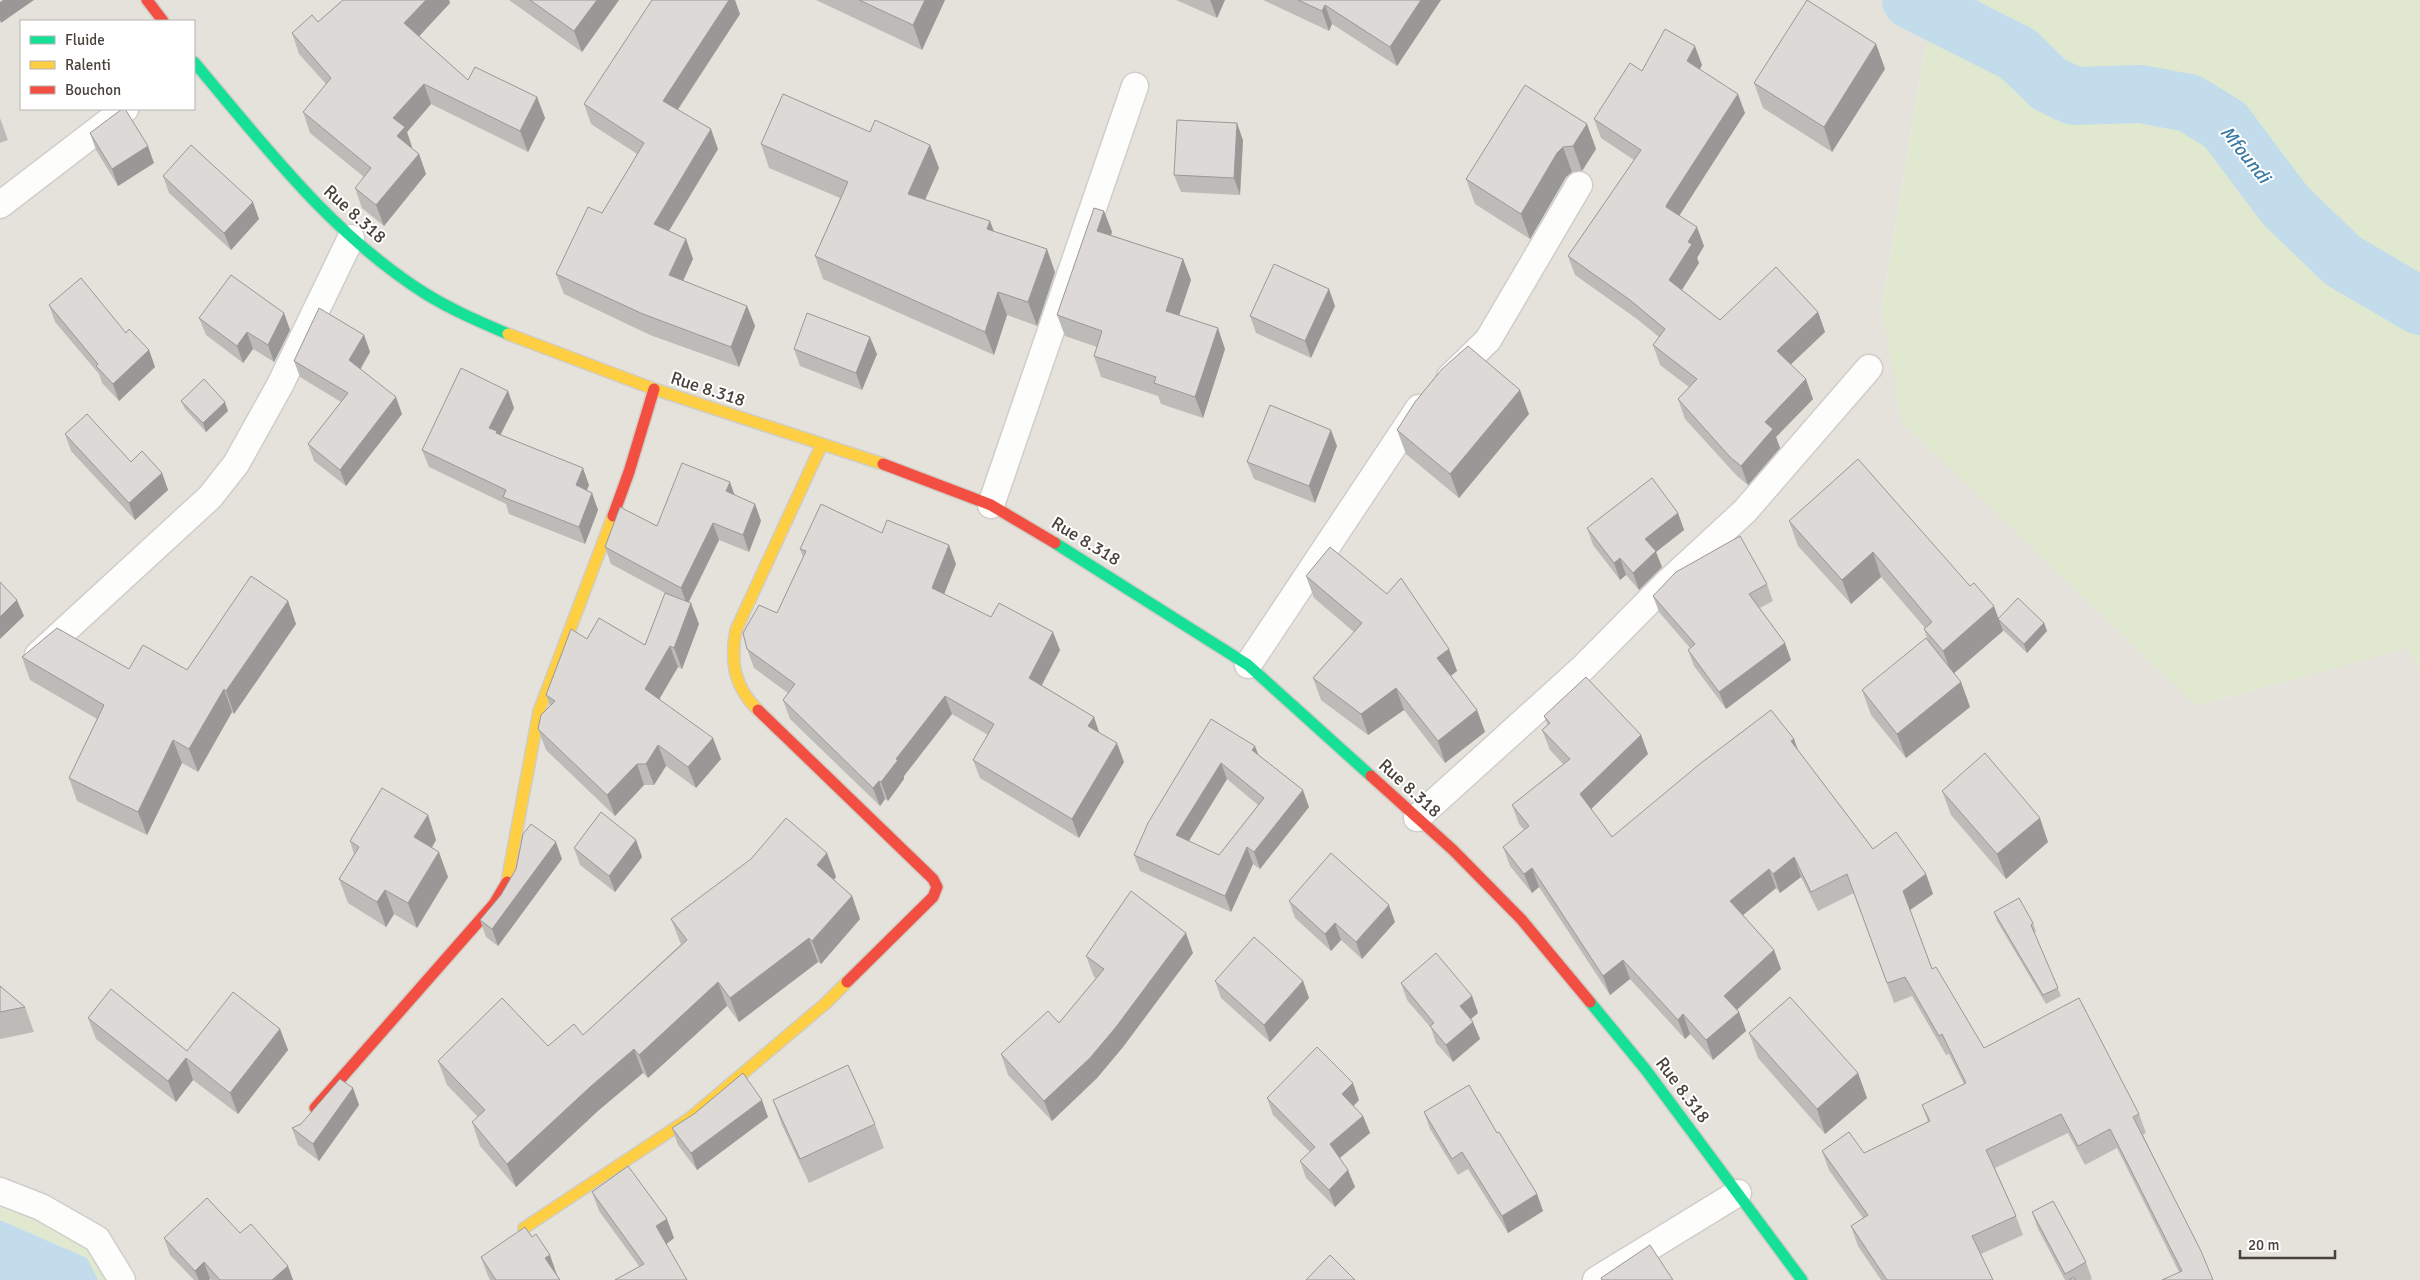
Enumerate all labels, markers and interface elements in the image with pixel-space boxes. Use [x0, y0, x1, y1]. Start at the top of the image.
legend [20, 20, 195, 110]
text: Fluide [65, 31, 105, 49]
text: Ralenti [65, 56, 111, 74]
text: Bouchon [65, 81, 121, 99]
water label: Mfoundi [2215, 121, 2277, 190]
street label: Rue 8.318 [319, 180, 391, 248]
street label: Rue 8.318 [668, 367, 748, 411]
street label: Rue 8.318 [1047, 512, 1125, 570]
street label: Rue 8.318 [1374, 754, 1446, 822]
street label: Rue 8.318 [1651, 1053, 1715, 1127]
scale bar [2240, 1228, 2335, 1260]
text: 20 m [2248, 1236, 2279, 1254]

